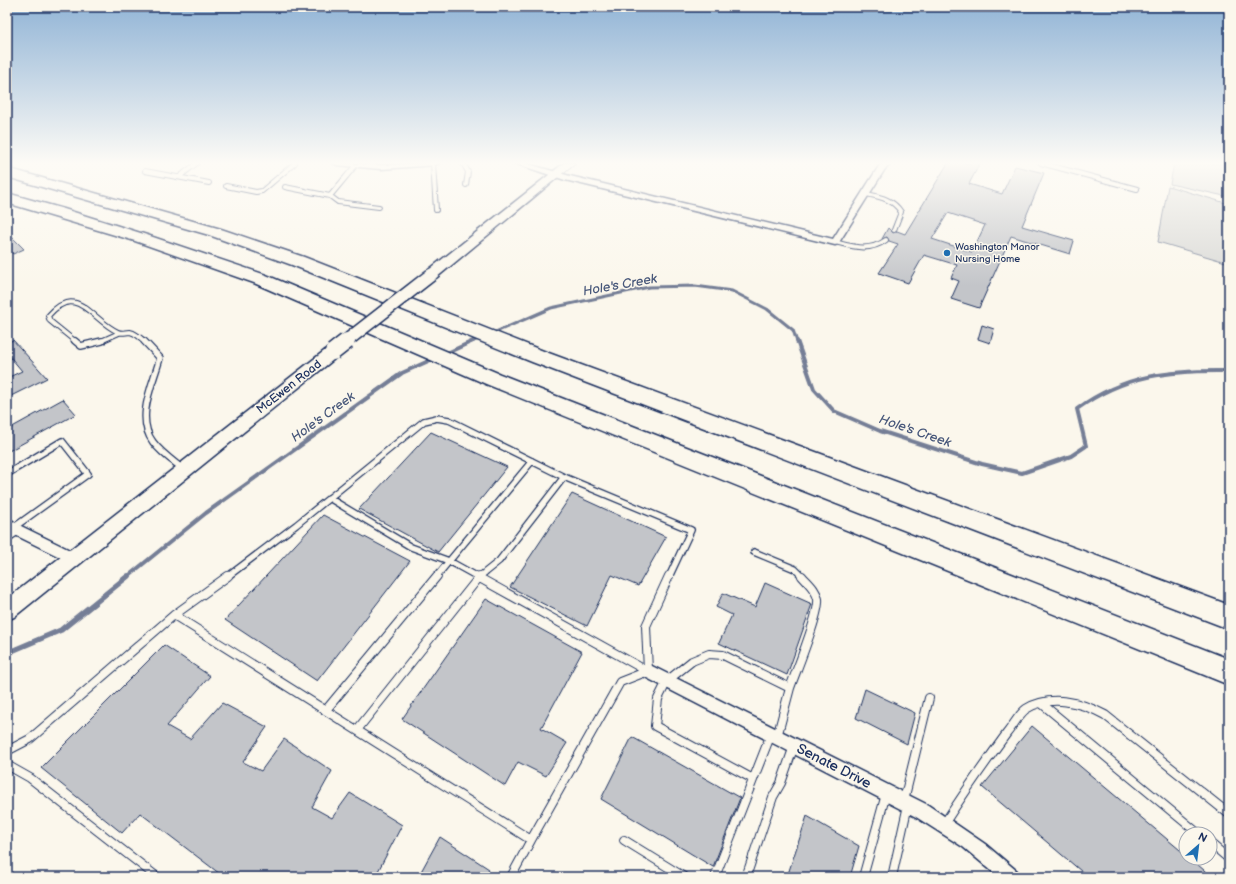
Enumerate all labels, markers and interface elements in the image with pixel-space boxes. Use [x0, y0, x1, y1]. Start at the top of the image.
place label: Washington Manor Nursing Home [955, 241, 1040, 265]
marker: Washington Manor Nursing Home [942, 248, 952, 258]
water label: Hole's Creek [582, 271, 659, 299]
street label: McEwen Road [253, 357, 325, 417]
water label: Hole's Creek [288, 388, 359, 446]
water label: Hole's Creek [877, 411, 954, 451]
street label: Senate Drive [794, 740, 874, 792]
north arrow [1178, 826, 1218, 866]
text: N [1196, 830, 1209, 845]

